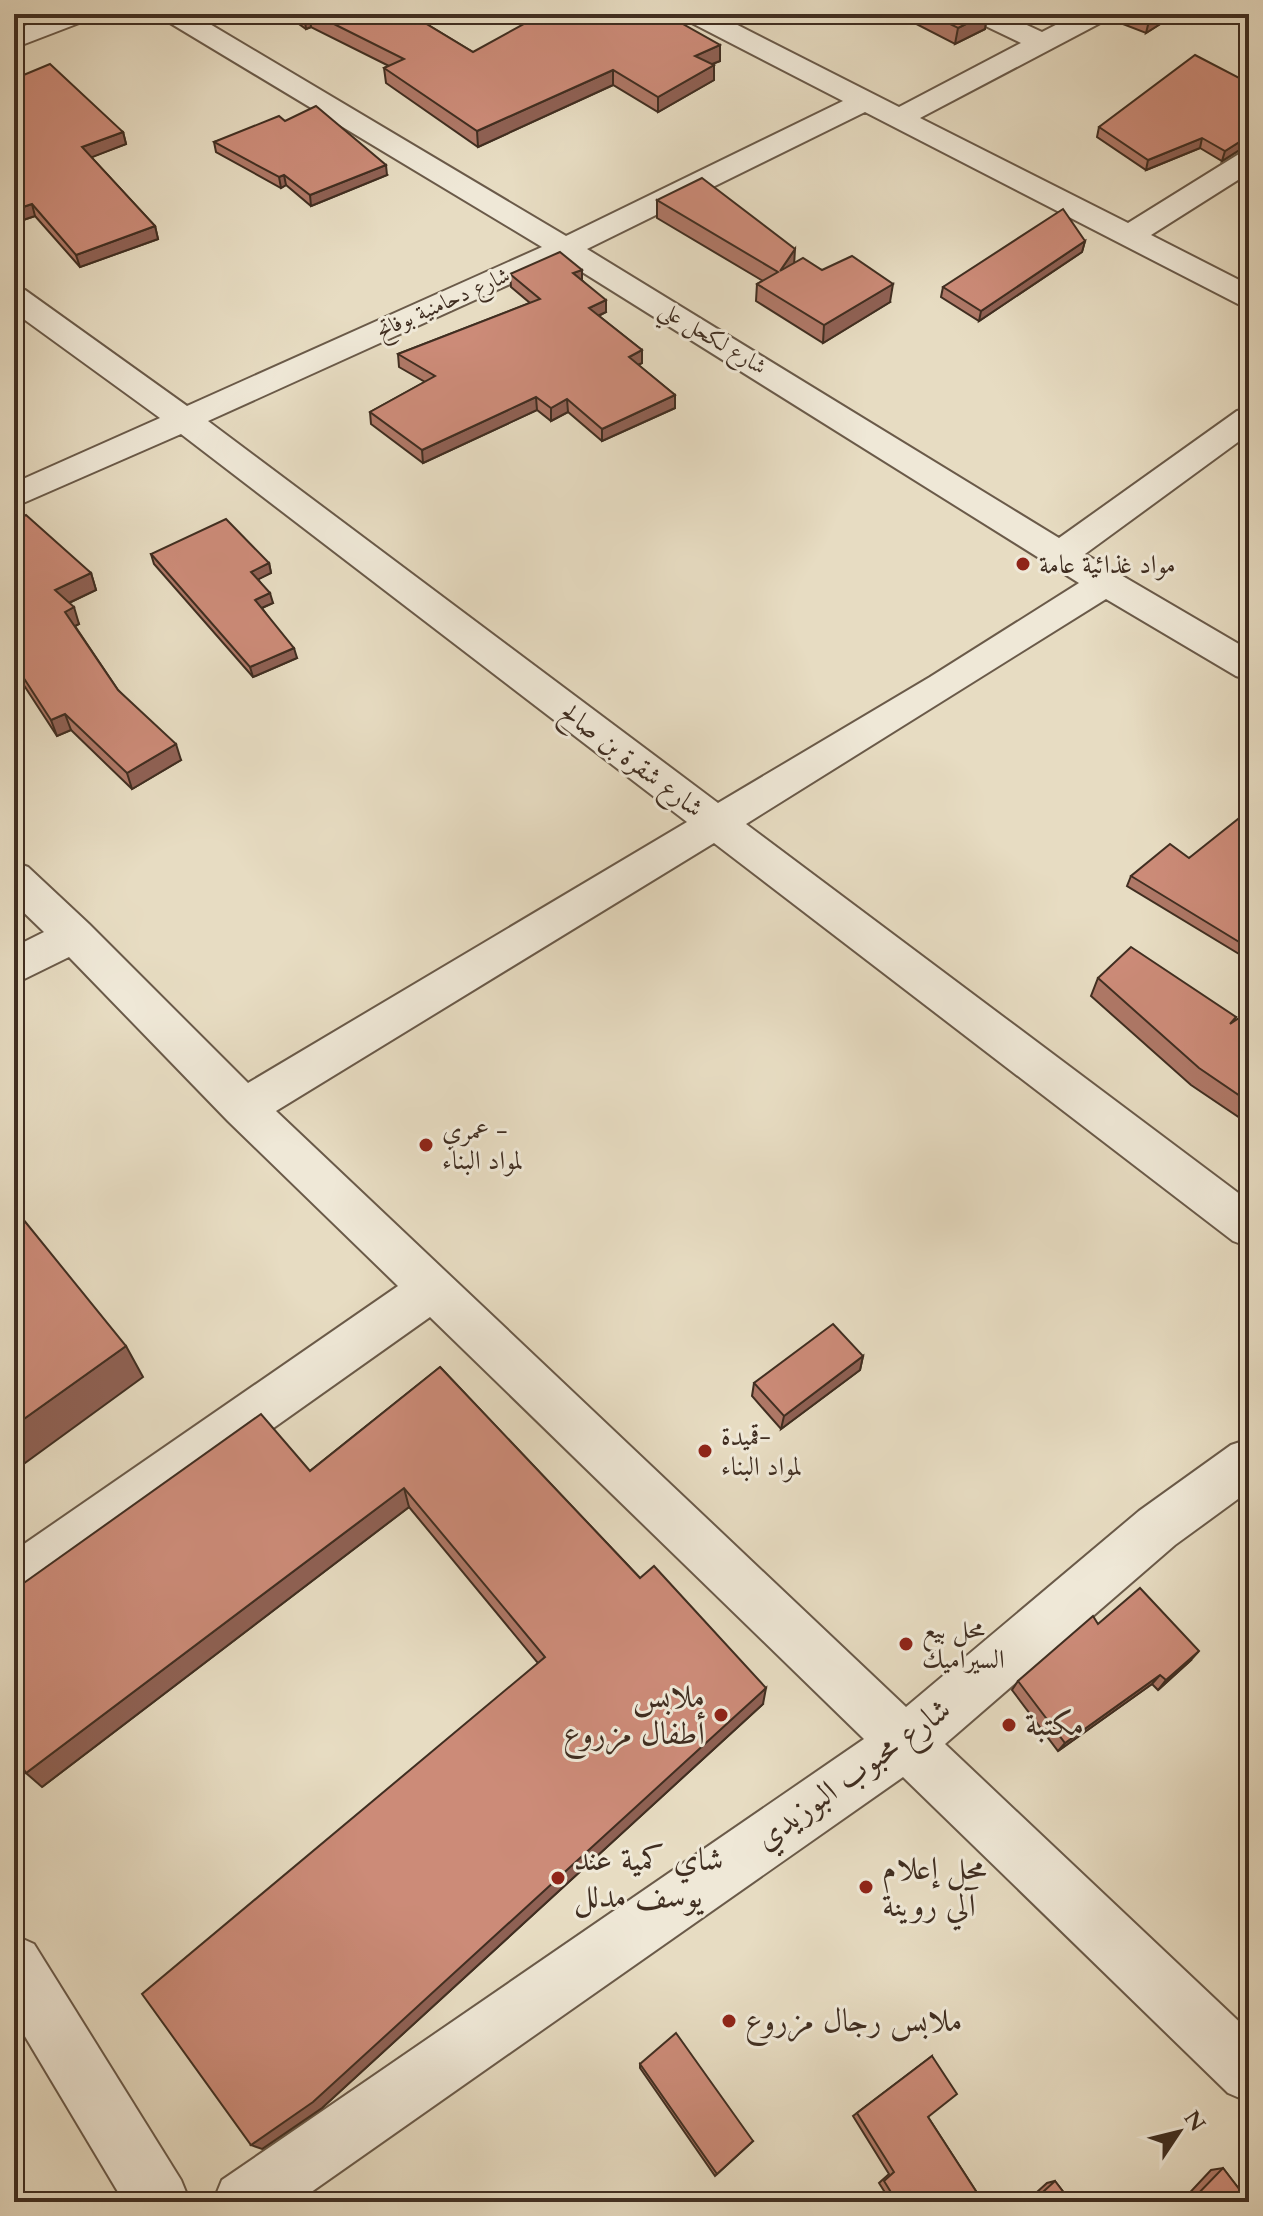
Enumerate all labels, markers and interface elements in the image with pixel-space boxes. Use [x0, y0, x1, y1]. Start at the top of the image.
street label: شارع دحامنية بوفاتح [371, 260, 516, 350]
street label: شارع لكحل علي [651, 294, 772, 387]
place label: مواد غذائية عامة [1039, 547, 1176, 582]
marker: مواد غذائية عامة [1014, 555, 1032, 573]
street label: شارع شقرة بن صالح [551, 695, 711, 829]
place label: عمري - لمواد البناء [442, 1113, 523, 1178]
marker: عمري - لمواد البناء [417, 1136, 435, 1154]
place label: قميدة- لمواد البناء [721, 1419, 802, 1484]
marker: قميدة- لمواد البناء [696, 1442, 714, 1460]
place label: محل بيع السيراميك [922, 1612, 1005, 1677]
marker: محل بيع السيراميك [897, 1635, 915, 1653]
place label: ملابس أطفال مزروع [563, 1675, 705, 1760]
street label: شارع محبوب البوزيدي [746, 1688, 962, 1863]
place label: مكتبة [1025, 1703, 1084, 1747]
marker: ملابس أطفال مزروع [712, 1706, 730, 1724]
marker: مكتبة [1000, 1716, 1018, 1734]
place label: شاي كمية عند يوسف مدلل [574, 1838, 723, 1919]
place label: محل إعلام آلي روينة [882, 1847, 987, 1931]
marker: شاي كمية عند يوسف مدلل [549, 1869, 567, 1887]
marker: محل إعلام آلي روينة [857, 1878, 875, 1896]
place label: ملابس رجال مزروع [745, 1999, 962, 2047]
marker: ملابس رجال مزروع [720, 2012, 738, 2030]
north arrow [1139, 2092, 1219, 2172]
text: N [1177, 2105, 1212, 2138]

